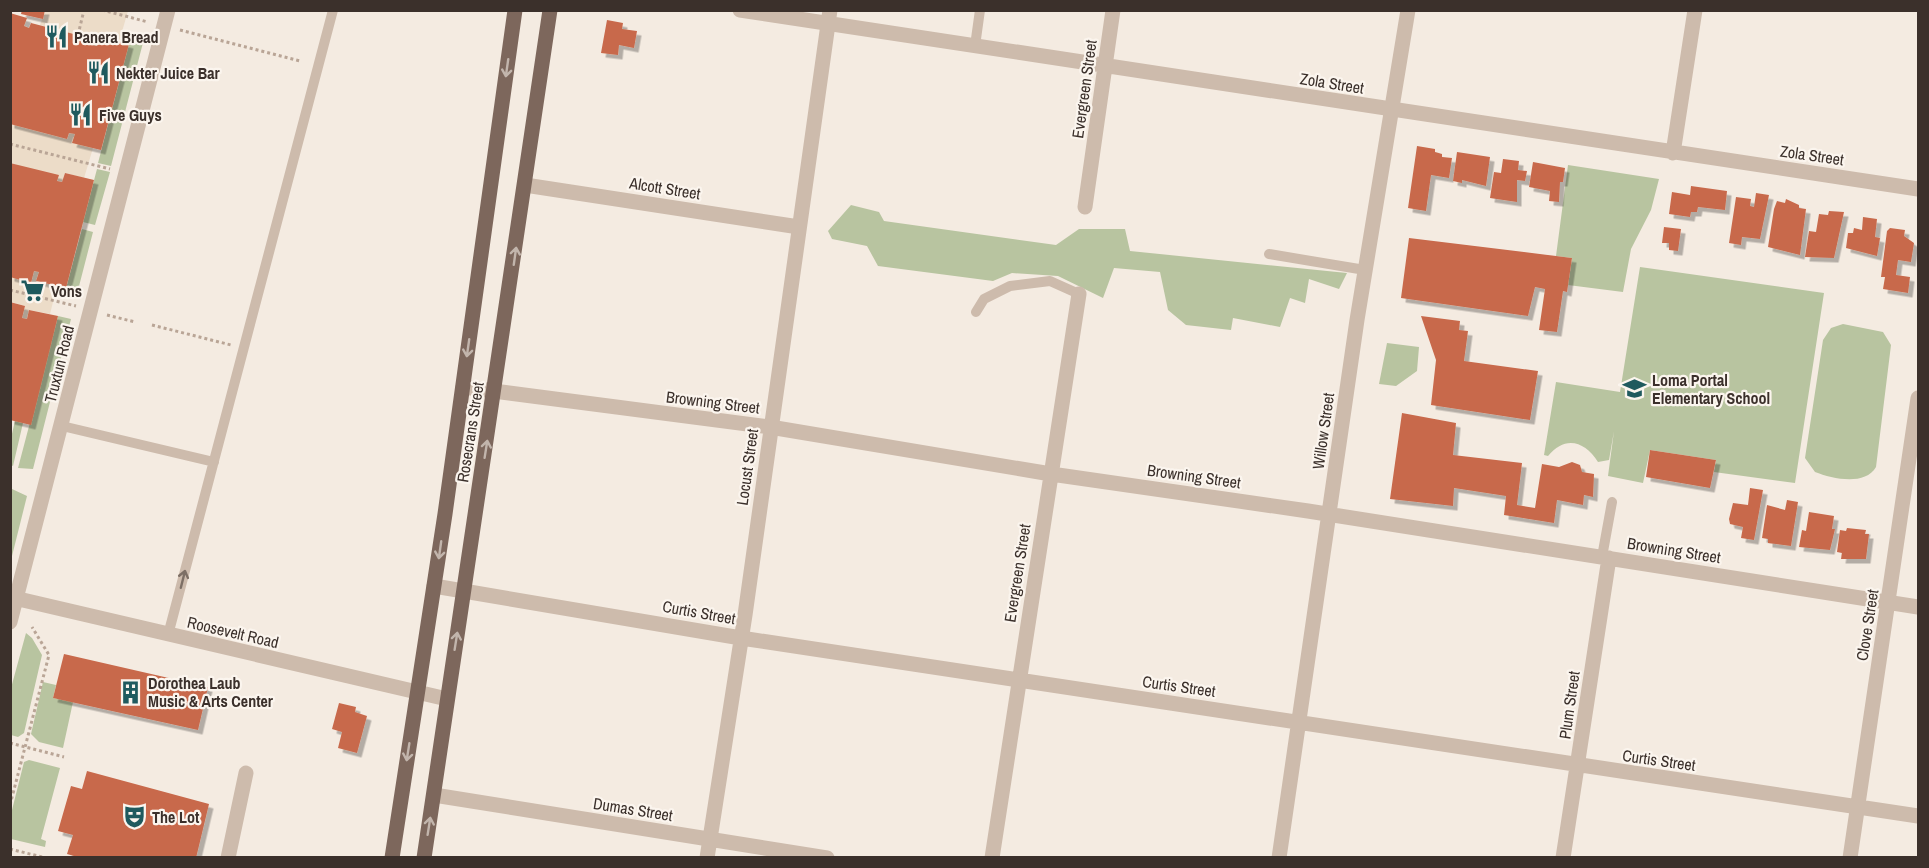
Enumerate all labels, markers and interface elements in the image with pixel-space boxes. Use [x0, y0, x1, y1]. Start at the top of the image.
restaurant icon: Panera Bread [43, 24, 69, 50]
place label: Panera Bread [74, 26, 159, 48]
street label: Evergreen Street [1066, 38, 1102, 140]
one-way arrow [501, 58, 512, 78]
restaurant icon: Nekter Juice Bar [85, 60, 111, 86]
place label: Nekter Juice Bar [116, 62, 220, 84]
street label: Zola Street [1299, 67, 1366, 99]
restaurant icon: Five Guys [68, 102, 94, 128]
place label: Five Guys [99, 104, 162, 126]
street label: Zola Street [1779, 140, 1846, 170]
street label: Alcott Street [627, 171, 702, 205]
one-way arrow [509, 246, 520, 266]
supermarket icon: Vons [20, 278, 46, 304]
place label: Vons [51, 280, 82, 302]
street label: Truxtun Road [39, 323, 79, 405]
one-way arrow [463, 337, 474, 357]
place label: Loma Portal Elementary School [1652, 369, 1770, 409]
school or university icon: Loma Portal Elementary School [1621, 376, 1647, 402]
street label: Rosecrans Street [451, 380, 489, 484]
street label: Browning Street [665, 385, 761, 419]
street label: Willow Street [1307, 391, 1339, 471]
street label: Locust Street [731, 427, 763, 507]
one-way arrow [481, 439, 492, 459]
street label: Browning Street [1146, 459, 1242, 493]
street label: Evergreen Street [998, 522, 1036, 624]
street label: Browning Street [1626, 532, 1723, 568]
one-way arrow [434, 540, 445, 559]
one-way arrow [177, 569, 189, 588]
street label: Clove Street [1850, 587, 1884, 662]
street label: Curtis Street [661, 595, 738, 629]
street label: Roosevelt Road [185, 611, 281, 653]
one-way arrow [451, 632, 462, 652]
street label: Plum Street [1553, 669, 1585, 740]
street label: Curtis Street [1141, 670, 1217, 702]
place label: Dorothea Laub Music & Arts Center [148, 672, 274, 712]
building icon: Dorothea Laub Music & Arts Center [117, 679, 143, 705]
one-way arrow [402, 741, 413, 761]
street label: Curtis Street [1621, 744, 1697, 776]
street label: Dumas Street [592, 792, 675, 826]
theatre icon: The Lot [121, 804, 147, 830]
place label: The Lot [152, 806, 200, 828]
one-way arrow [423, 817, 434, 837]

